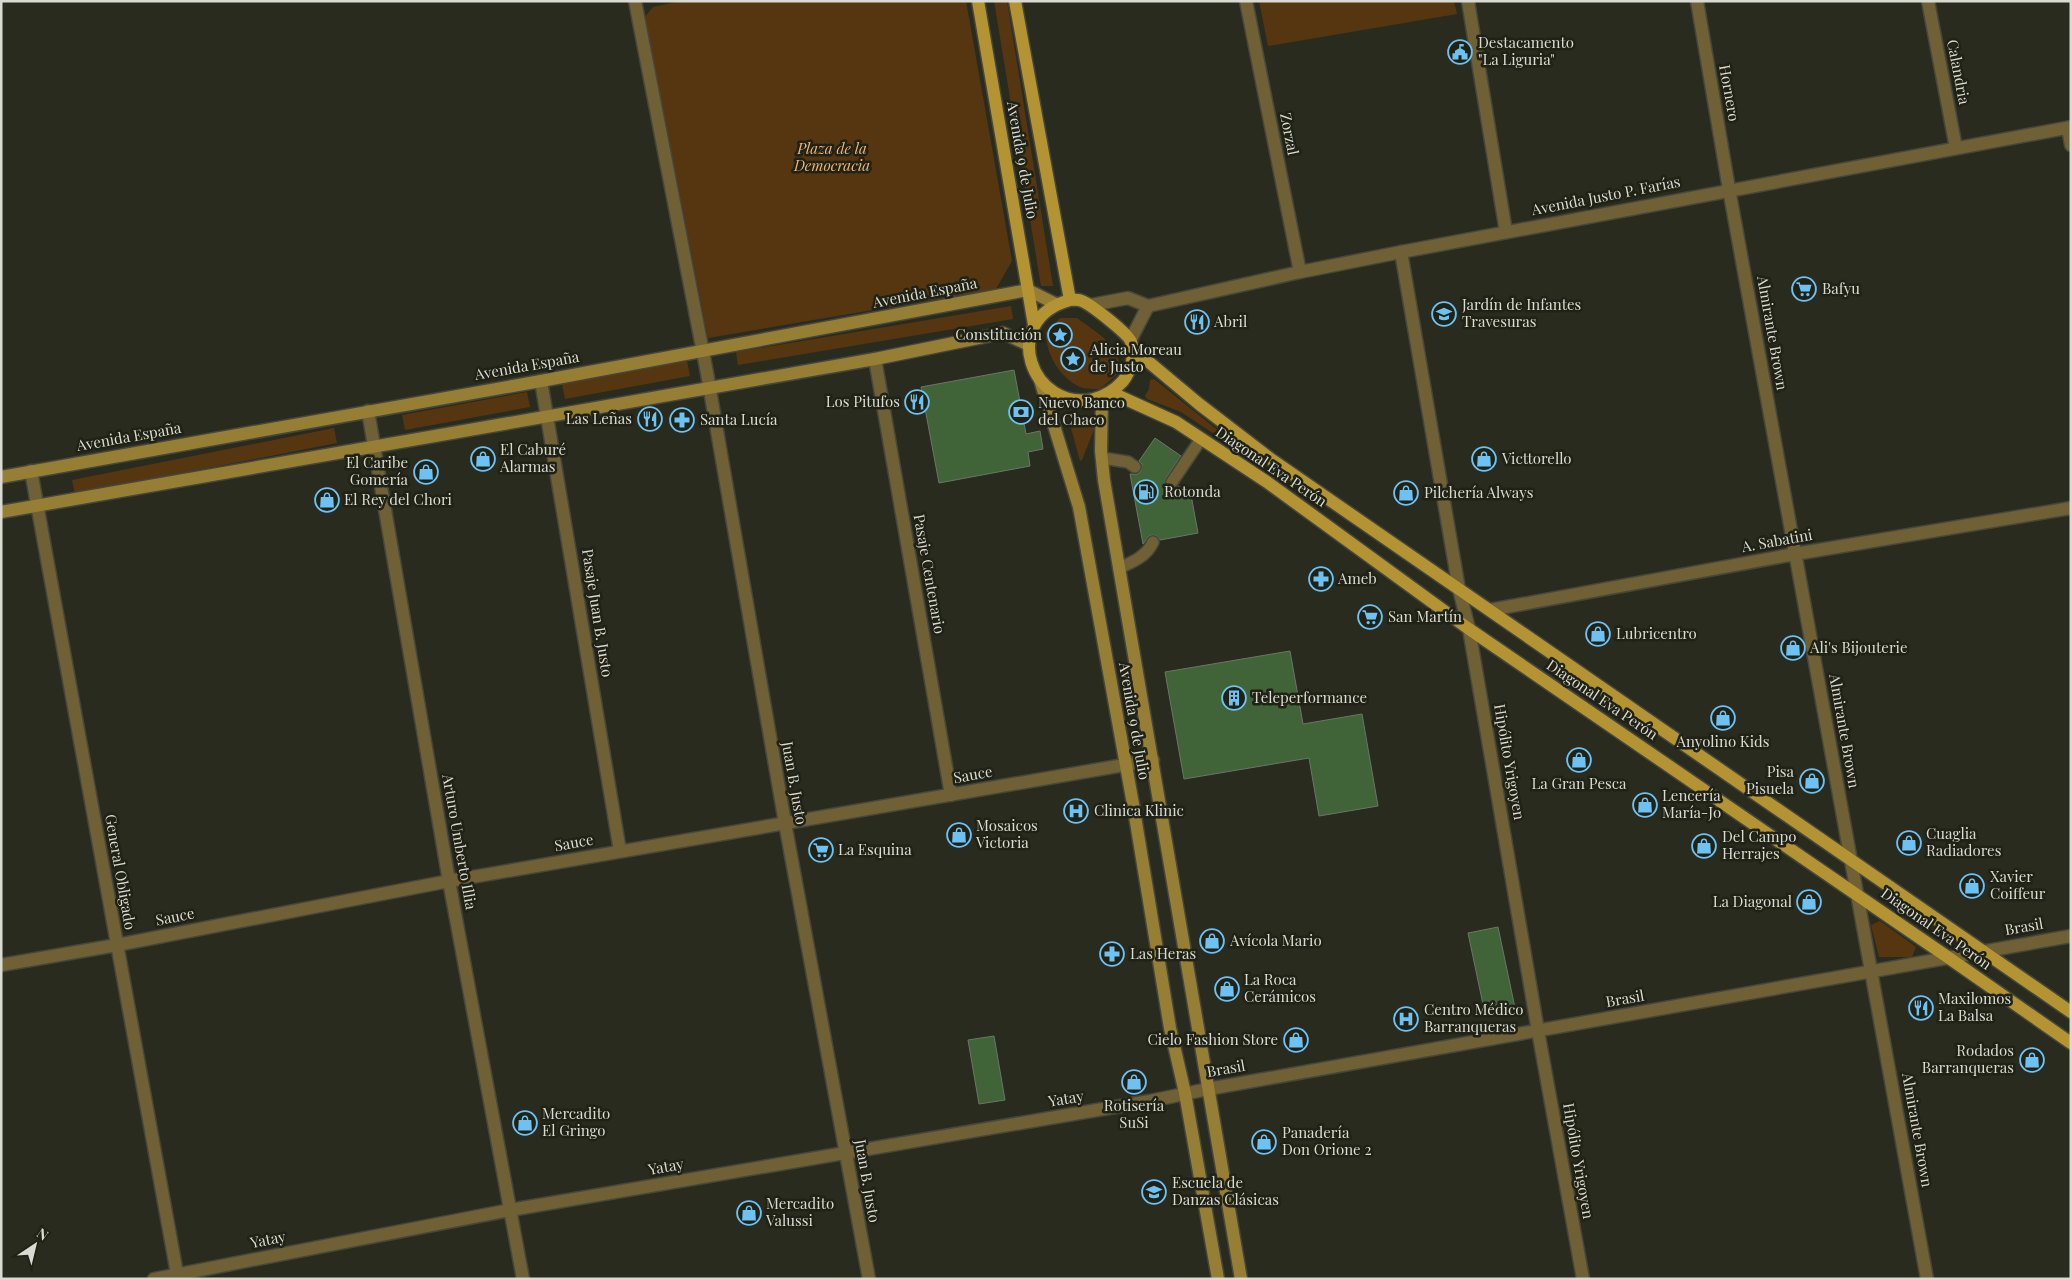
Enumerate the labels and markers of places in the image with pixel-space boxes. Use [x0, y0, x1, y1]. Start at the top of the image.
place label: Destacamento "La Liguria" [1478, 32, 1574, 69]
public building icon: Destacamento "La Liguria" [1447, 39, 1473, 65]
supermarket icon: Bafyu [1791, 276, 1817, 302]
place label: Bafyu [1822, 278, 1860, 298]
place label: Jardín de Infantes Travesuras [1461, 294, 1581, 331]
school or university icon: Jardín de Infantes Travesuras [1431, 301, 1457, 327]
restaurant icon: Abril [1184, 309, 1210, 335]
place label: Abril [1213, 311, 1247, 331]
place icon: Constitución [1047, 322, 1073, 348]
place label: Constitución [955, 324, 1042, 344]
place label: Alicia Moreau de Justo [1089, 339, 1182, 376]
place icon: Alicia Moreau de Justo [1060, 346, 1086, 372]
restaurant icon: Los Pitufos [904, 389, 930, 415]
place label: Los Pitufos [826, 391, 900, 411]
place label: Nuevo Banco del Chaco [1038, 392, 1125, 429]
bank icon: Nuevo Banco del Chaco [1008, 399, 1034, 425]
restaurant icon: Las Leñas [637, 406, 663, 432]
pharmacy icon: Santa Lucía [669, 407, 695, 433]
place label: Las Leñas [566, 408, 632, 428]
place label: Santa Lucía [700, 409, 778, 429]
place label: El Caburé Alarmas [499, 439, 566, 476]
shop icon: El Caburé Alarmas [470, 446, 496, 472]
shop icon: Victtorello [1471, 446, 1497, 472]
place label: Victtorello [1501, 448, 1572, 468]
place label: El Caribe Gomería [346, 452, 409, 489]
shop icon: El Caribe Gomería [413, 459, 439, 485]
fuel station icon: Rotonda [1133, 479, 1159, 505]
shop icon: Pilchería Always [1393, 480, 1419, 506]
place label: Rotonda [1164, 481, 1221, 501]
place label: Pilchería Always [1424, 482, 1533, 502]
shop icon: El Rey del Chori [314, 487, 340, 513]
place label: El Rey del Chori [344, 489, 453, 509]
pharmacy icon: Ameb [1308, 566, 1334, 592]
place label: Ameb [1337, 568, 1377, 588]
supermarket icon: San Martín [1357, 604, 1383, 630]
place label: San Martín [1388, 606, 1462, 626]
shop icon: Lubricentro [1585, 621, 1611, 647]
place label: Lubricentro [1616, 623, 1697, 643]
shop icon: Ali's Bijouterie [1780, 635, 1806, 661]
place label: Ali's Bijouterie [1809, 637, 1908, 657]
building icon: Teleperformance [1221, 685, 1247, 711]
place label: Teleperformance [1252, 687, 1367, 707]
shop icon: Anyolino Kids [1710, 705, 1736, 731]
place label: Anyolino Kids [1675, 731, 1770, 751]
shop icon: La Gran Pesca [1566, 747, 1592, 773]
place label: Pisa Pisuela [1746, 761, 1795, 798]
shop icon: Pisa Pisuela [1799, 768, 1825, 794]
place label: La Gran Pesca [1532, 773, 1627, 793]
place label: Lencería María-Jo [1662, 785, 1721, 822]
shop icon: Lencería María-Jo [1632, 792, 1658, 818]
hospital icon: Clinica Klinic [1063, 798, 1089, 824]
place label: Clinica Klinic [1094, 800, 1184, 820]
place label: Mosaicos Victoria [975, 815, 1038, 852]
shop icon: Mosaicos Victoria [946, 822, 972, 848]
place label: Cuaglia Radiadores [1926, 823, 2001, 860]
place label: Del Campo Herrajes [1722, 826, 1797, 863]
shop icon: Cuaglia Radiadores [1896, 830, 1922, 856]
shop icon: Del Campo Herrajes [1691, 833, 1717, 859]
supermarket icon: La Esquina [808, 837, 834, 863]
place label: La Esquina [838, 839, 912, 859]
place label: Xavier Coiffeur [1990, 866, 2046, 903]
shop icon: Xavier Coiffeur [1959, 873, 1985, 899]
shop icon: La Diagonal [1796, 889, 1822, 915]
place label: La Diagonal [1713, 891, 1792, 911]
shop icon: Avícola Mario [1199, 928, 1225, 954]
place label: Avícola Mario [1229, 930, 1322, 950]
pharmacy icon: Las Heras [1099, 941, 1125, 967]
place label: Las Heras [1130, 943, 1196, 963]
place label: La Roca Cerámicos [1244, 969, 1316, 1006]
shop icon: La Roca Cerámicos [1214, 976, 1240, 1002]
place label: Maxilomos La Balsa [1938, 988, 2011, 1025]
restaurant icon: Maxilomos La Balsa [1908, 995, 1934, 1021]
place label: Centro Médico Barranqueras [1424, 999, 1524, 1036]
hospital icon: Centro Médico Barranqueras [1393, 1006, 1419, 1032]
shop icon: Cielo Fashion Store [1283, 1027, 1309, 1053]
place label: Cielo Fashion Store [1147, 1029, 1278, 1049]
place label: Rodados Barranqueras [1922, 1040, 2014, 1077]
shop icon: Rodados Barranqueras [2019, 1047, 2045, 1073]
shop icon: Rotisería SuSi [1121, 1069, 1147, 1095]
place label: Rotisería SuSi [1104, 1095, 1165, 1132]
place label: Mercadito El Gringo [542, 1103, 610, 1140]
shop icon: Mercadito El Gringo [512, 1110, 538, 1136]
place label: Panadería Don Orione 2 [1282, 1122, 1372, 1159]
shop icon: Panadería Don Orione 2 [1251, 1129, 1277, 1155]
place label: Escuela de Danzas Clásicas [1172, 1172, 1279, 1209]
school or university icon: Escuela de Danzas Clásicas [1141, 1179, 1167, 1205]
place label: Mercadito Valussi [765, 1193, 834, 1230]
shop icon: Mercadito Valussi [736, 1200, 762, 1226]

